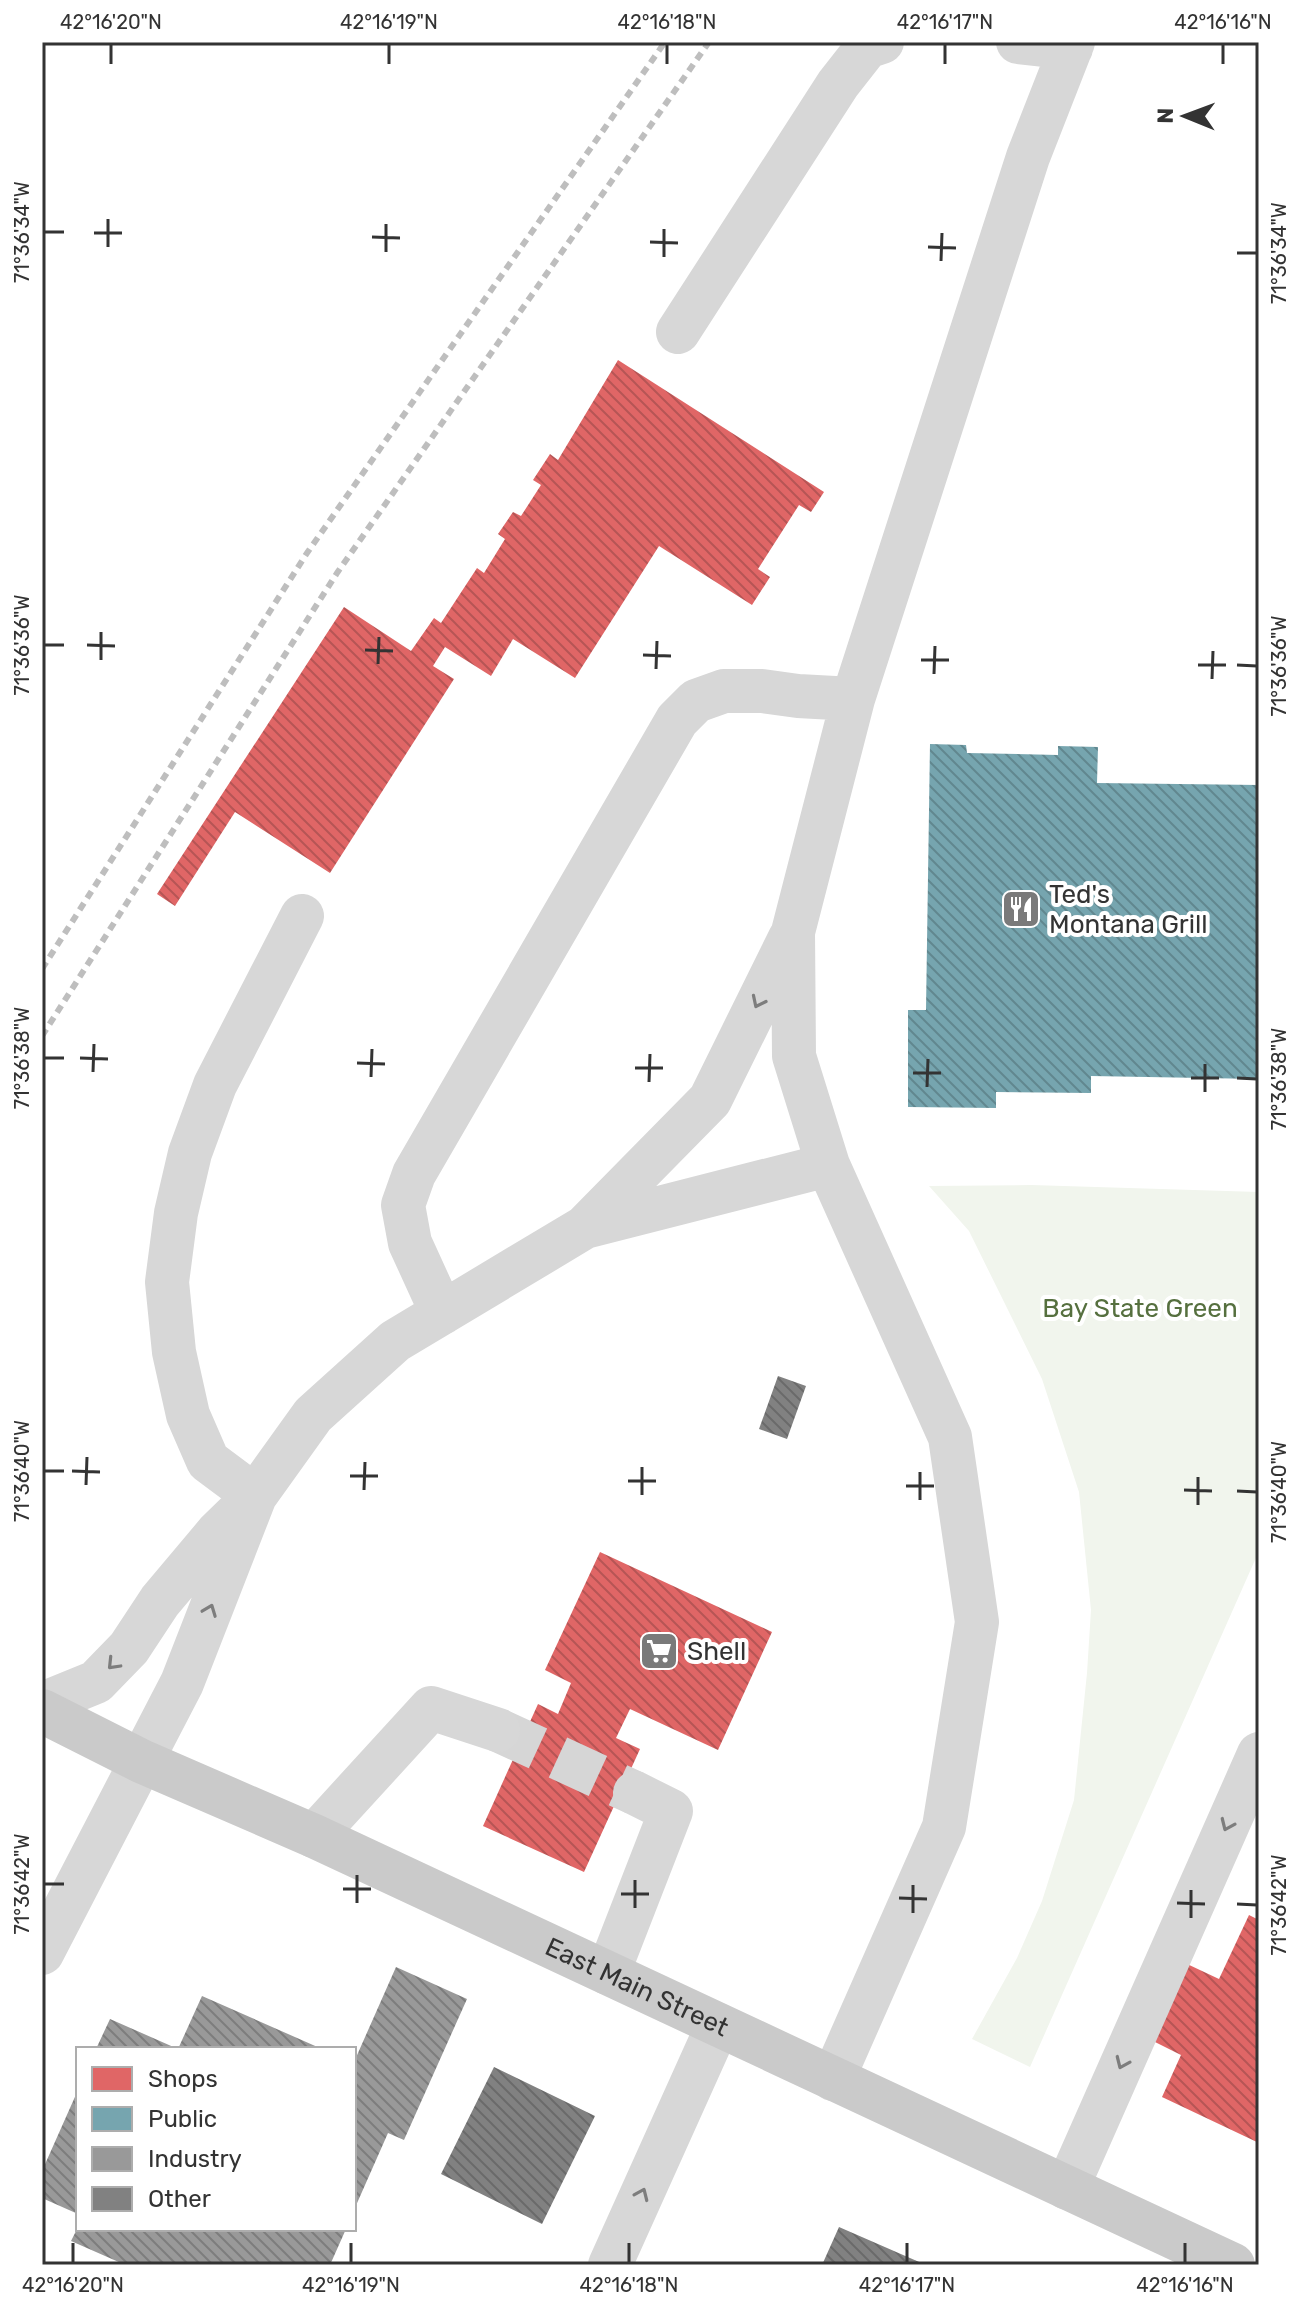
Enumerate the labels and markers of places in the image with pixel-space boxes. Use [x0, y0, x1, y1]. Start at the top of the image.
place label: Ted's Montana Grill [1049, 879, 1208, 940]
restaurant icon: Ted's Montana Grill [1000, 888, 1042, 930]
supermarket icon: Shell [638, 1630, 680, 1672]
place label: Shell [687, 1636, 746, 1667]

